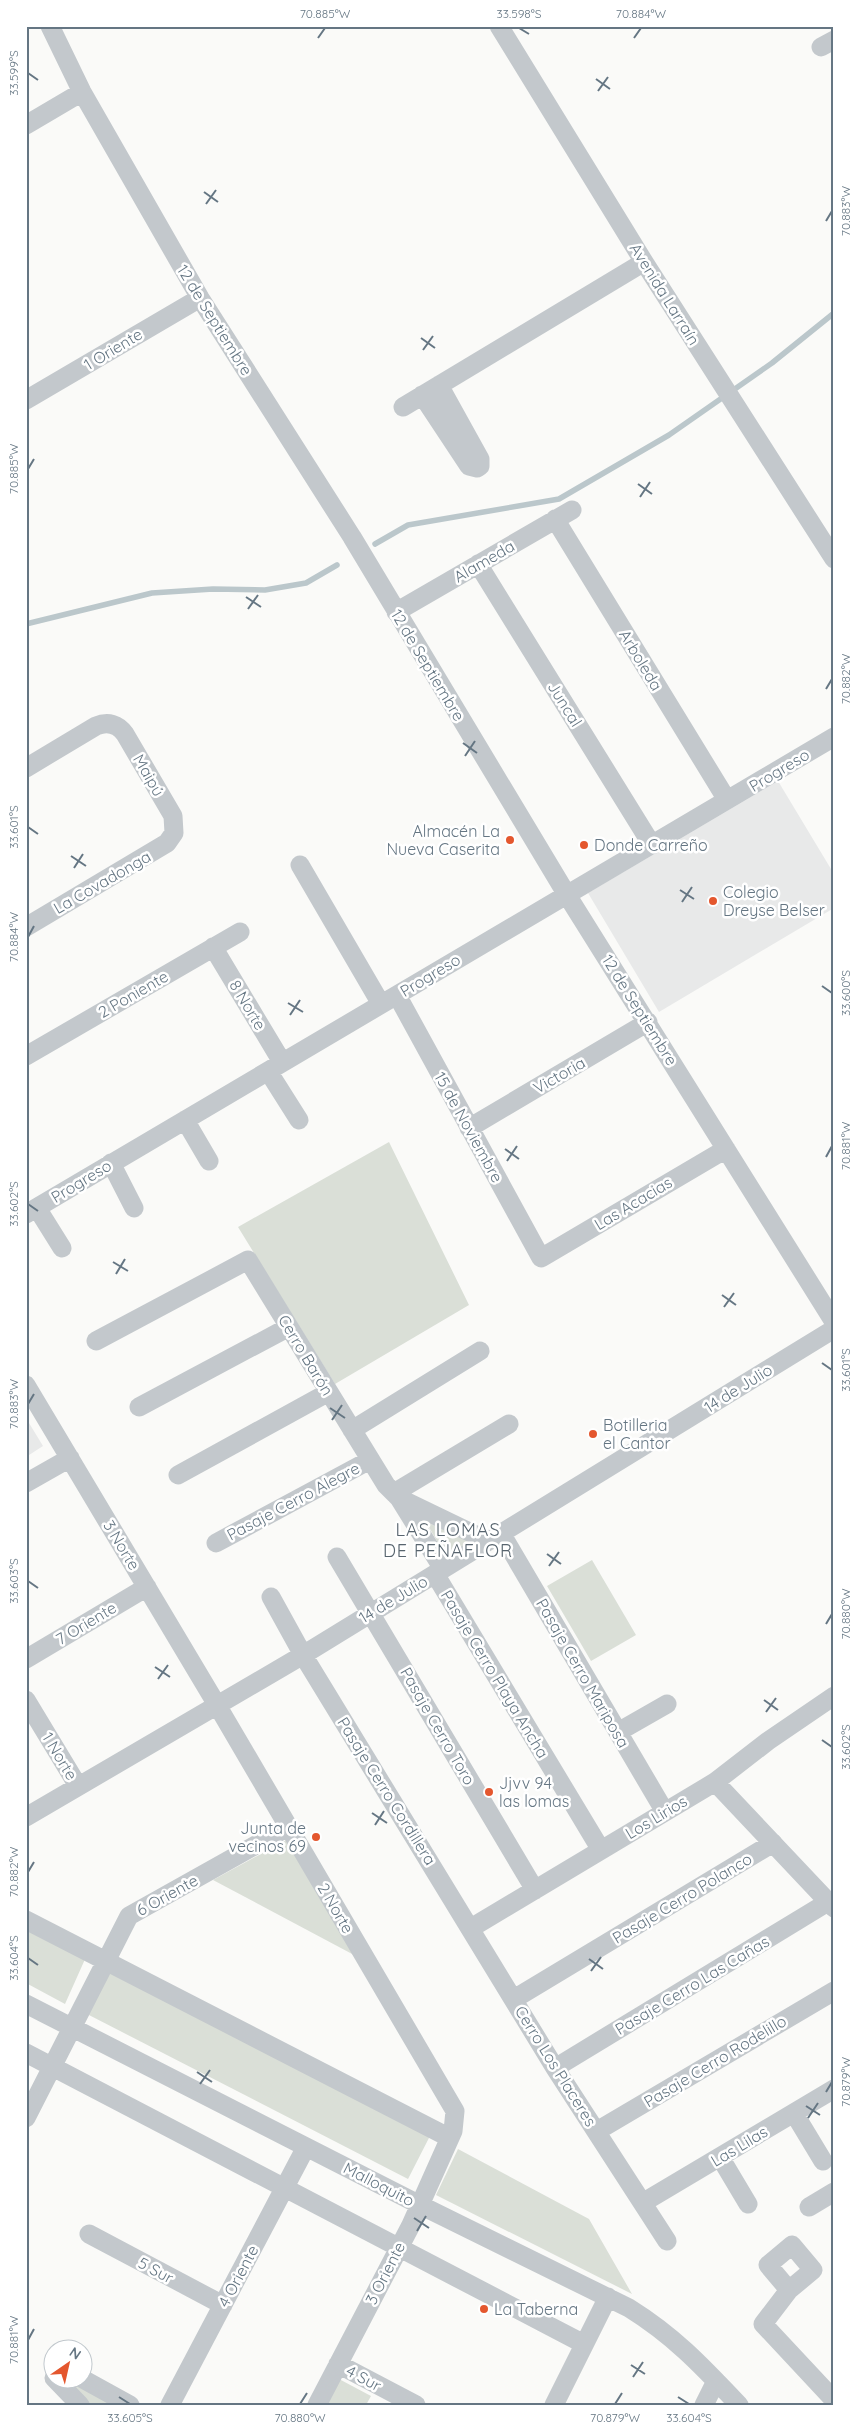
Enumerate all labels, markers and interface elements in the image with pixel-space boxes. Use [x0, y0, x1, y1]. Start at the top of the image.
text: 70.885°W [300, 6, 351, 21]
text: 33.598°S [496, 6, 542, 21]
text: 70.884°W [616, 6, 667, 21]
text: 33.599°S [6, 50, 21, 96]
text: 70.883°W [838, 185, 853, 236]
street label: Avenida Larraín [626, 239, 704, 349]
street label: 12 de Septiembre [173, 261, 257, 379]
street label: 1 Oriente [80, 324, 146, 374]
text: 70.885°W [6, 443, 21, 494]
street label: Alameda [450, 536, 518, 586]
street label: 12 de Septiembre [387, 605, 469, 725]
street label: Arboleda [615, 626, 667, 694]
text: 70.882°W [838, 653, 853, 704]
street label: Juncal [543, 678, 587, 730]
street label: Progreso [745, 744, 813, 796]
street label: Maipú [129, 750, 169, 800]
text: 33.601°S [6, 805, 21, 849]
place label: Almacén La Nueva Caserita [386, 821, 500, 859]
marker: Almacén La Nueva Caserita [504, 834, 516, 846]
place label: Donde Carreño [594, 835, 708, 855]
marker: Donde Carreño [578, 839, 590, 851]
street label: La Covadonga [50, 846, 154, 918]
place label: Colegio Dreyse Belser [723, 882, 825, 920]
marker: Colegio Dreyse Belser [707, 895, 719, 907]
text: 70.884°W [6, 911, 21, 962]
street label: Progreso [396, 949, 464, 1001]
street label: 12 de Septiembre [598, 951, 682, 1069]
street label: 2 Poniente [94, 966, 172, 1022]
text: 33.600°S [838, 970, 853, 1016]
street label: 8 Norte [225, 976, 271, 1034]
street label: Victoria [529, 1052, 589, 1098]
street label: 15 de Noviembre [430, 1068, 508, 1186]
text: 70.881°W [838, 1121, 853, 1170]
street label: Progreso [47, 1155, 115, 1207]
street label: Las Acacias [590, 1172, 676, 1234]
text: 33.602°S [6, 1181, 21, 1227]
street label: Cerro Barón [274, 1311, 338, 1399]
text: 33.601°S [838, 1348, 853, 1392]
street label: 14 de Julio [700, 1359, 776, 1417]
text: 70.883°W [6, 1378, 21, 1429]
place label: Botilleria el Cantor [603, 1415, 671, 1453]
marker: Botilleria el Cantor [587, 1428, 599, 1440]
street label: Pasaje Cerro Alegre [223, 1458, 363, 1544]
street label: 3 Norte [99, 1516, 145, 1574]
district label: LAS LOMAS DE PEÑAFLOR [383, 1518, 513, 1562]
text: 33.603°S [6, 1558, 21, 1604]
street label: 14 de Julio [355, 1571, 431, 1627]
street label: Pasaje Cerro Playa Ancha [437, 1586, 553, 1762]
text: 70.880°W [838, 1588, 853, 1640]
street label: Pasaje Cerro Mariposa [532, 1595, 634, 1751]
street label: 7 Oriente [52, 1597, 120, 1649]
street label: Pasaje Cerro Toro [396, 1664, 480, 1788]
street label: Pasaje Cerro Cordillera [333, 1713, 441, 1869]
text: 33.602°S [838, 1724, 853, 1770]
street label: 1 Norte [38, 1728, 82, 1784]
place label: Jjvv 94 las lomas [499, 1773, 569, 1811]
marker: Jjvv 94 las lomas [483, 1786, 495, 1798]
street label: Los Lirios [621, 1791, 691, 1843]
place label: Junta de vecinos 69 [229, 1818, 306, 1856]
marker: Junta de vecinos 69 [310, 1831, 322, 1843]
text: 70.882°W [6, 1846, 21, 1897]
street label: Pasaje Cerro Polanco [609, 1848, 755, 1948]
street label: 6 Oriente [133, 1870, 201, 1920]
street label: 2 Norte [314, 1879, 358, 1937]
street label: Pasaje Cerro Las Cañas [611, 1931, 773, 2039]
text: 33.604°S [6, 1935, 21, 1981]
street label: Cerro Los Placeres [511, 2002, 601, 2130]
street label: Pasaje Cerro Rodelillo [640, 2011, 790, 2111]
text: 70.879°W [838, 2057, 853, 2107]
street label: Las Lilas [707, 2121, 771, 2171]
street label: Malloquito [340, 2158, 418, 2210]
street label: 3 Oriente [361, 2238, 409, 2308]
street label: 4 Oriente [213, 2242, 263, 2310]
street label: 5 Sur [135, 2252, 177, 2288]
place label: La Taberna [494, 2299, 578, 2319]
marker: La Taberna [478, 2303, 490, 2315]
text: 70.881°W [6, 2315, 21, 2364]
north arrow [42, 2338, 92, 2388]
text: N [66, 2343, 85, 2364]
street label: 4 Sur [343, 2360, 385, 2396]
text: 33.605°S [107, 2410, 153, 2425]
text: 70.880°W [274, 2410, 326, 2425]
text: 70.879°W [590, 2410, 640, 2425]
text: 33.604°S [666, 2410, 712, 2425]

